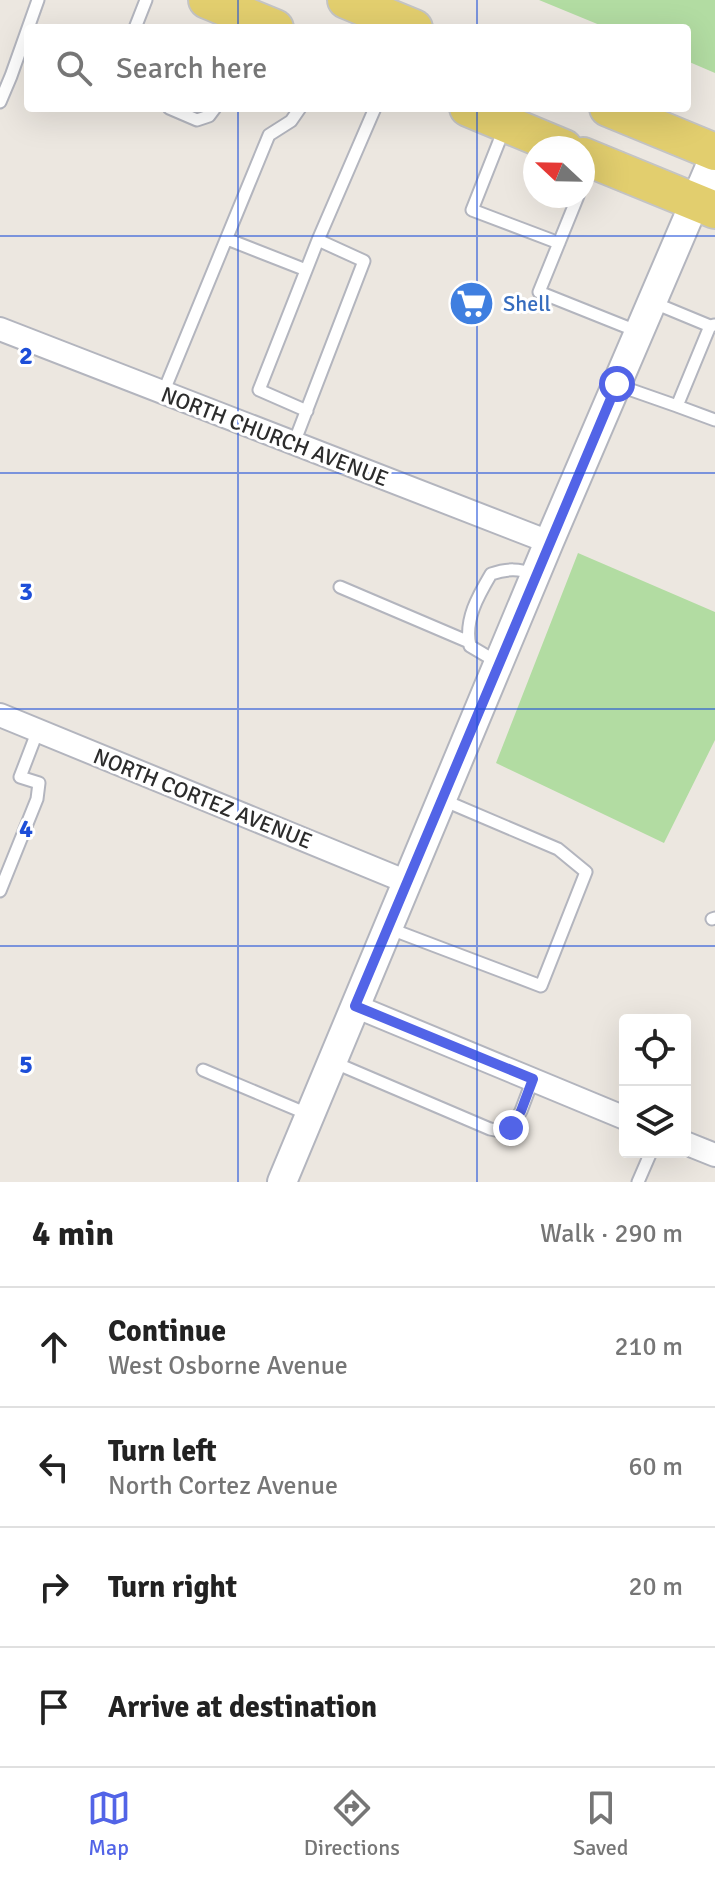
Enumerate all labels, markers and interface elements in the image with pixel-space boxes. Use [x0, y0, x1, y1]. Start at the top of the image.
search box [24, 24, 691, 112]
icon: search [52, 46, 96, 90]
text: Search here [116, 50, 267, 87]
north arrow [523, 136, 595, 208]
supermarket icon: Shell [448, 279, 496, 327]
place label: Shell [503, 290, 551, 317]
text: 2 [19, 340, 33, 372]
route start [599, 366, 635, 402]
street label: NORTH CHURCH AVENUE [157, 381, 392, 492]
text: 3 [19, 576, 33, 608]
street label: NORTH CORTEZ AVENUE [90, 742, 316, 855]
text: 4 [19, 813, 33, 845]
map controls [619, 1014, 691, 1158]
button: locate [619, 1014, 691, 1086]
text: 5 [19, 1049, 33, 1081]
button: layers [619, 1086, 691, 1158]
route end [493, 1110, 529, 1146]
text: 4 min [32, 1213, 114, 1255]
text: Walk · 290 m [540, 1218, 683, 1250]
text: Continue [108, 1313, 226, 1350]
icon: ahead [32, 1325, 76, 1369]
text: 210 m [614, 1331, 683, 1363]
text: West Osborne Avenue [108, 1350, 348, 1382]
text: Turn left [108, 1433, 217, 1470]
icon: left [32, 1445, 76, 1489]
text: 60 m [628, 1451, 683, 1483]
text: North Cortez Avenue [108, 1470, 338, 1502]
icon: right [32, 1565, 76, 1609]
text: Turn right [108, 1569, 237, 1606]
text: 20 m [628, 1571, 683, 1603]
icon: arrive [32, 1685, 76, 1729]
text: Arrive at destination [108, 1689, 377, 1726]
tab: Map [87, 1786, 131, 1861]
tab: Directions [304, 1786, 400, 1861]
tab: Saved [573, 1786, 628, 1861]

